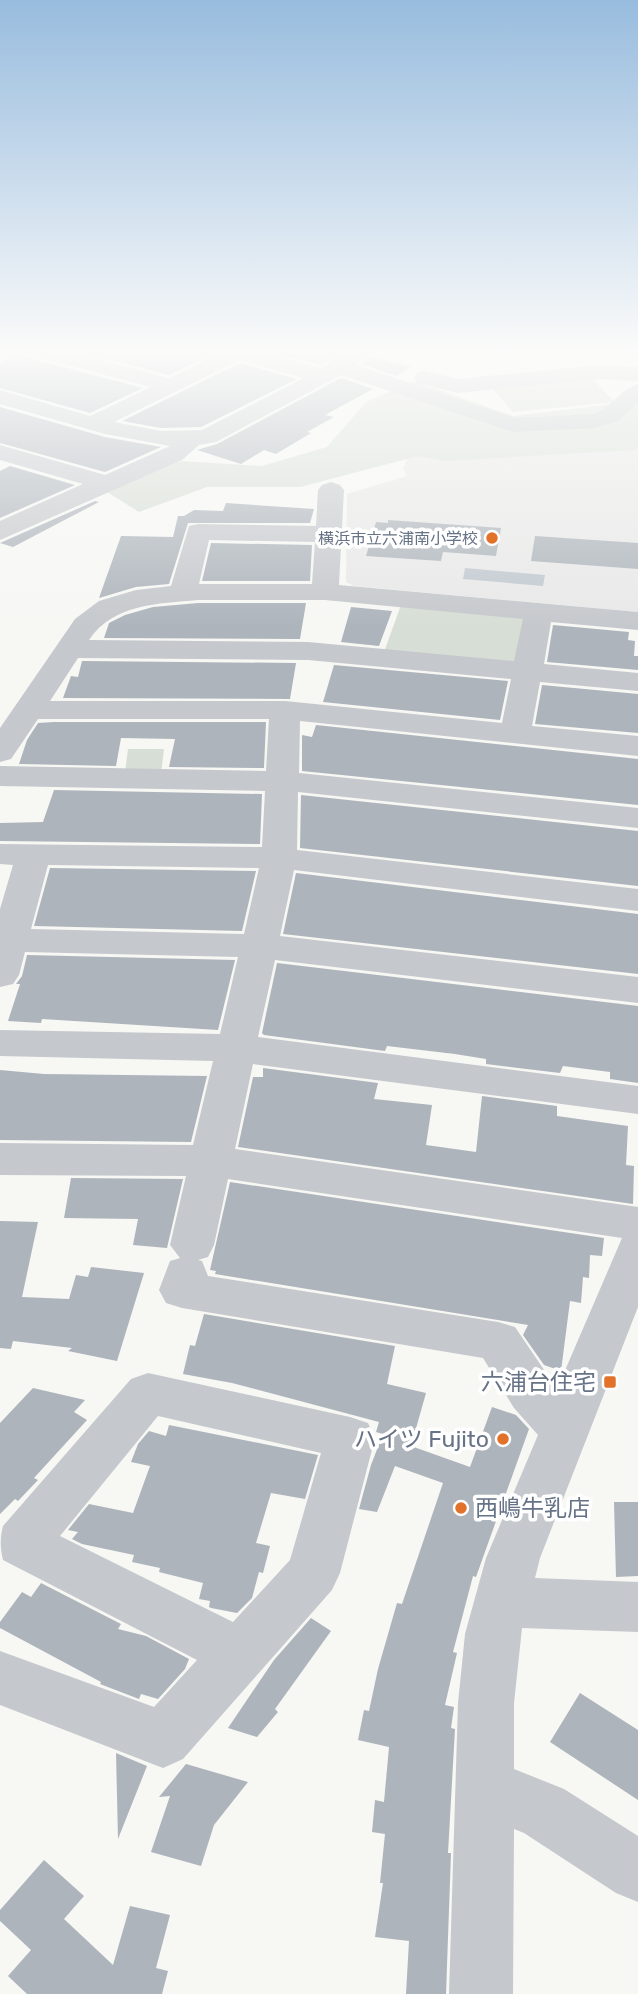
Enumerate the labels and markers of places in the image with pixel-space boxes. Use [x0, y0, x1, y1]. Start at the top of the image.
place label: 横浜市立六浦南小学校 [318, 529, 478, 548]
marker: 横浜市立六浦南小学校 [484, 530, 500, 546]
place label: 六浦台住宅 [481, 1368, 596, 1396]
marker: 六浦台住宅 [602, 1374, 618, 1390]
place label: ハイツ Fujito [354, 1425, 489, 1453]
marker: ハイツ Fujito [495, 1431, 511, 1447]
place label: 西嶋牛乳店 [475, 1494, 590, 1522]
marker: 西嶋牛乳店 [453, 1500, 469, 1516]

